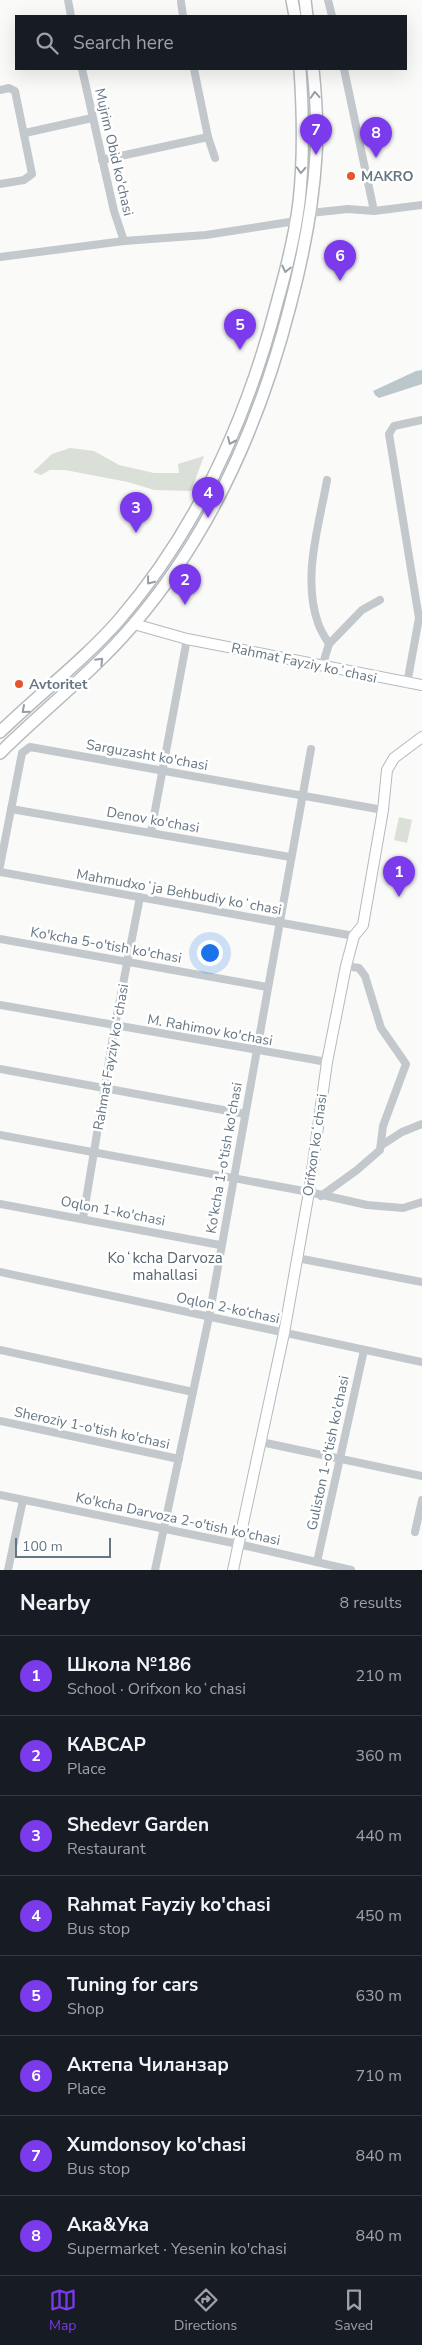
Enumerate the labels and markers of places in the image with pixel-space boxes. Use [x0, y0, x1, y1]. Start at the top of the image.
pin: 7 [300, 114, 332, 155]
pin: 8 [360, 117, 392, 158]
place label: MAKRO [361, 167, 413, 186]
marker: MAKRO [345, 170, 357, 182]
pin: 6 [324, 240, 356, 281]
pin: 5 [224, 309, 256, 350]
pin: 4 [192, 477, 224, 518]
pin: 3 [120, 492, 152, 533]
pin: 2 [169, 564, 201, 605]
place label: Avtoritet [29, 675, 88, 694]
marker: Avtoritet [13, 678, 25, 690]
pin: 1 [383, 856, 415, 897]

